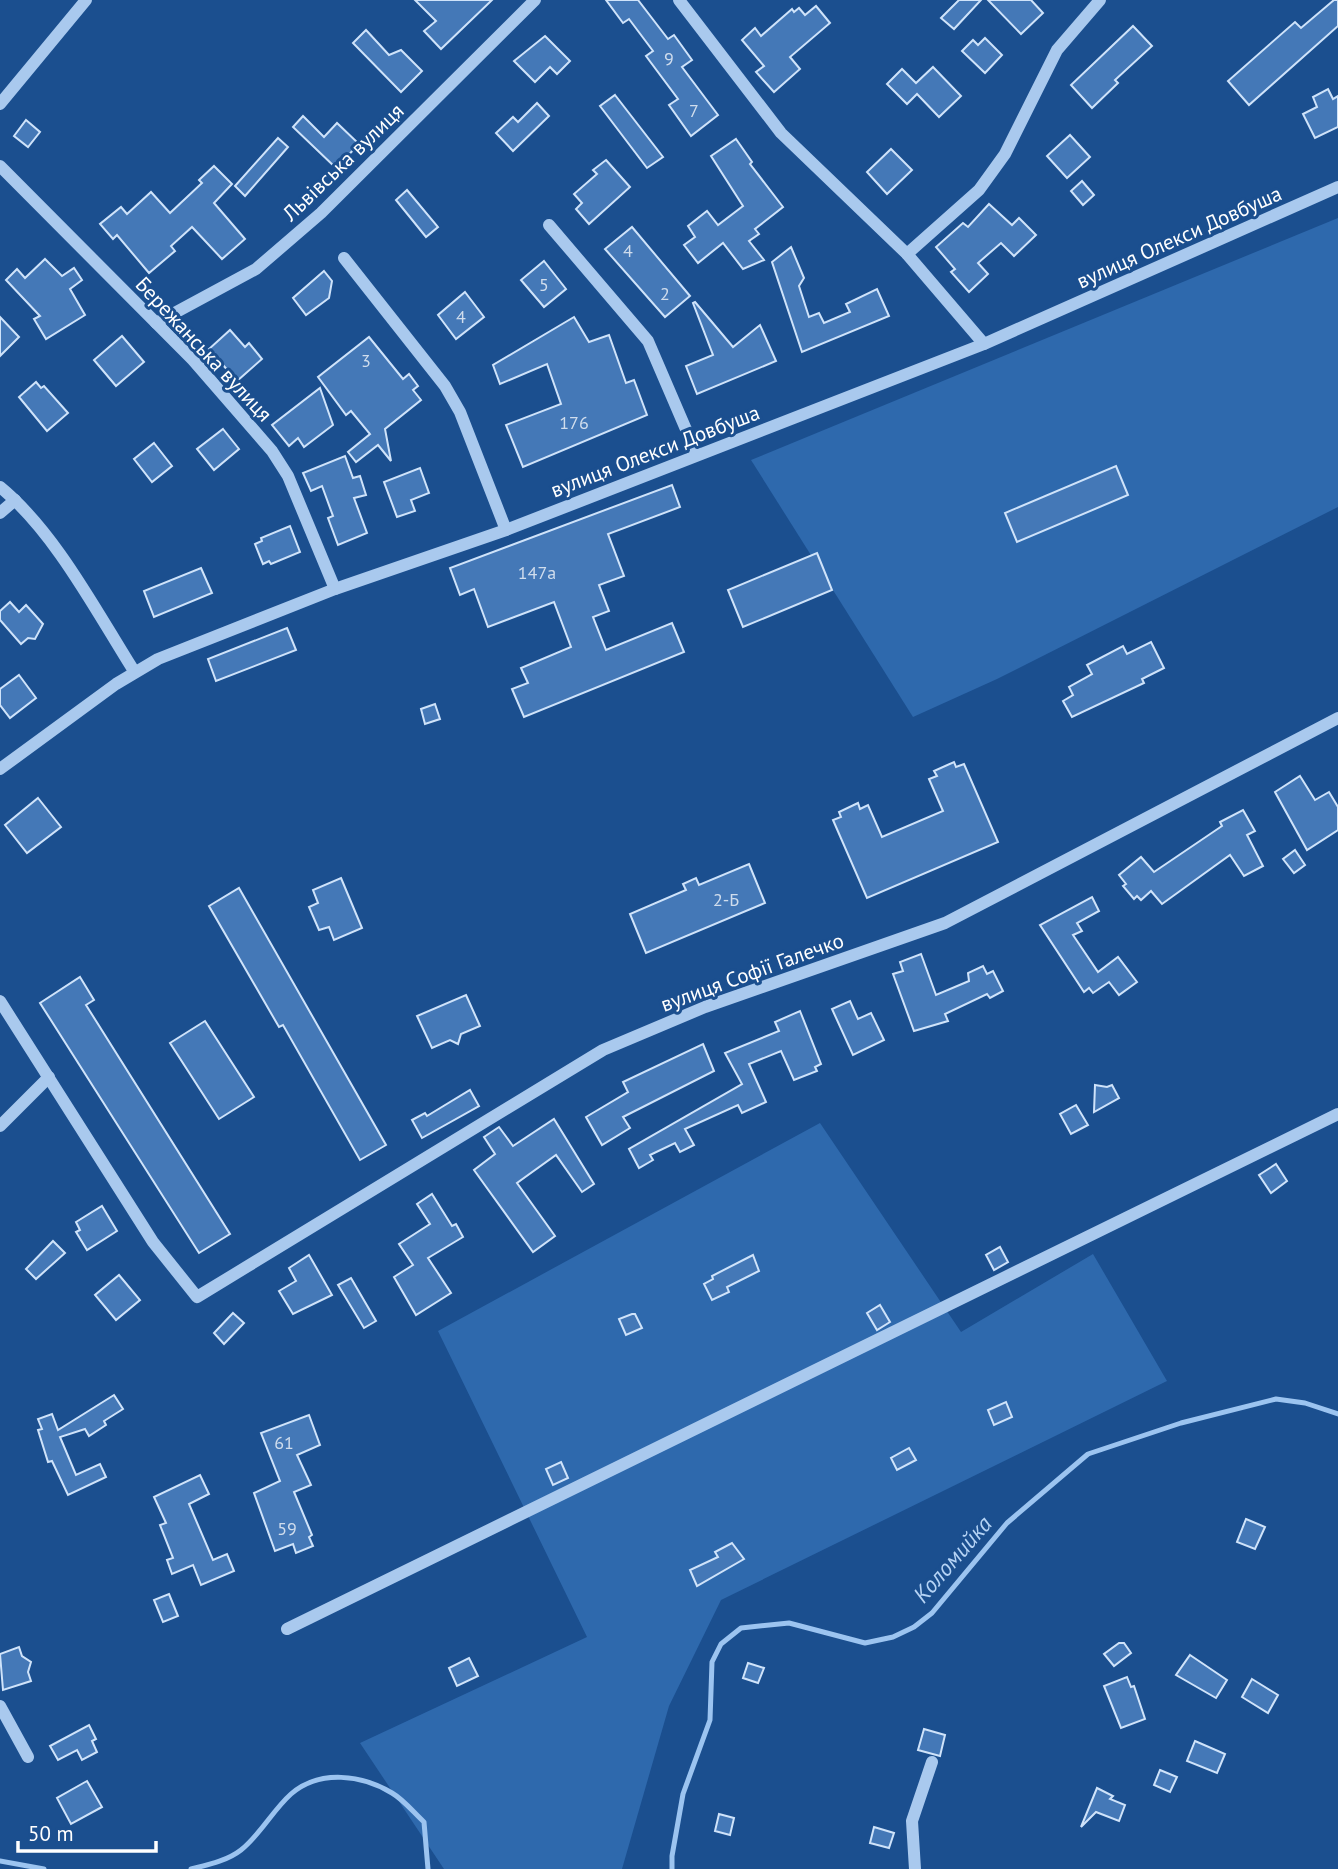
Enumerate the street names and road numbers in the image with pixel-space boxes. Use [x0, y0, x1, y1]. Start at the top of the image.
street label: Львівська вулиця [276, 97, 409, 227]
street label: вулиця Олекси Довбуша [1072, 180, 1286, 294]
street label: Бережанська вулиця [130, 271, 278, 427]
street label: вулиця Олекси Довбуша [547, 399, 763, 503]
street label: вулиця Софії Галечко [657, 926, 847, 1018]

